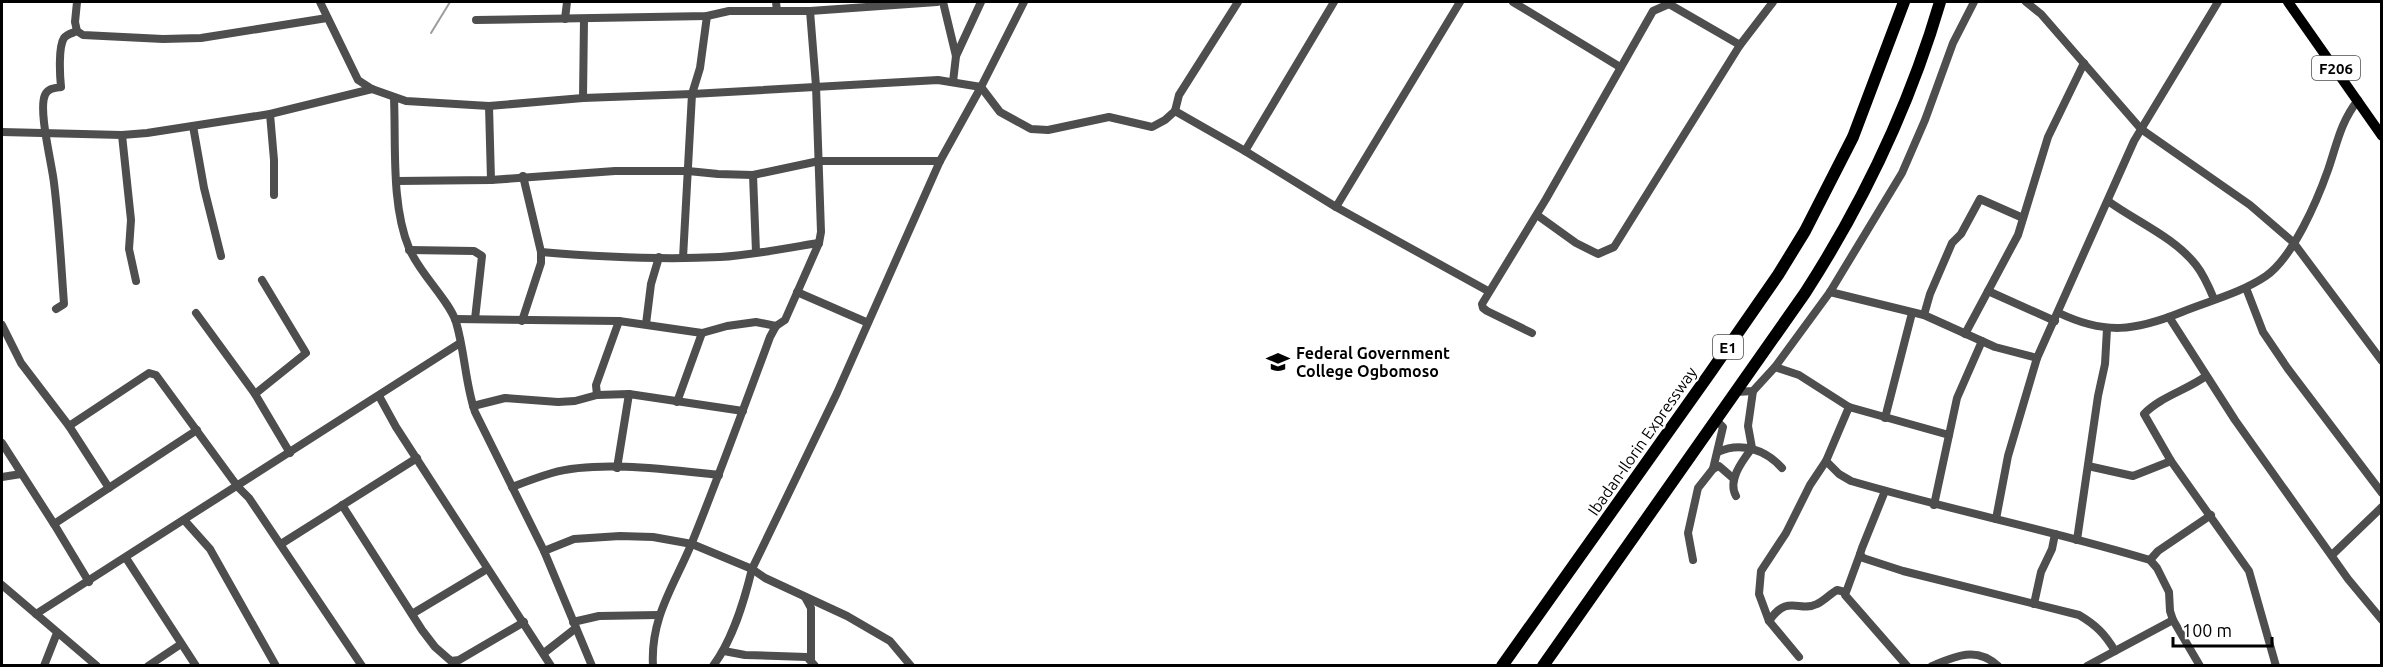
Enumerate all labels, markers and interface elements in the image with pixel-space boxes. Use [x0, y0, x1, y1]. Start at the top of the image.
road number: F206 [2312, 56, 2360, 80]
road number: E1 [1713, 335, 1743, 359]
place label: Federal Government College Ogbomoso [1296, 344, 1450, 380]
school or university icon: Federal Government College Ogbomoso [1265, 349, 1291, 375]
street label: Ibadan-Ilorin Expressway [1584, 363, 1700, 519]
scale bar [2173, 610, 2272, 648]
text: 100 m [2182, 620, 2232, 640]

